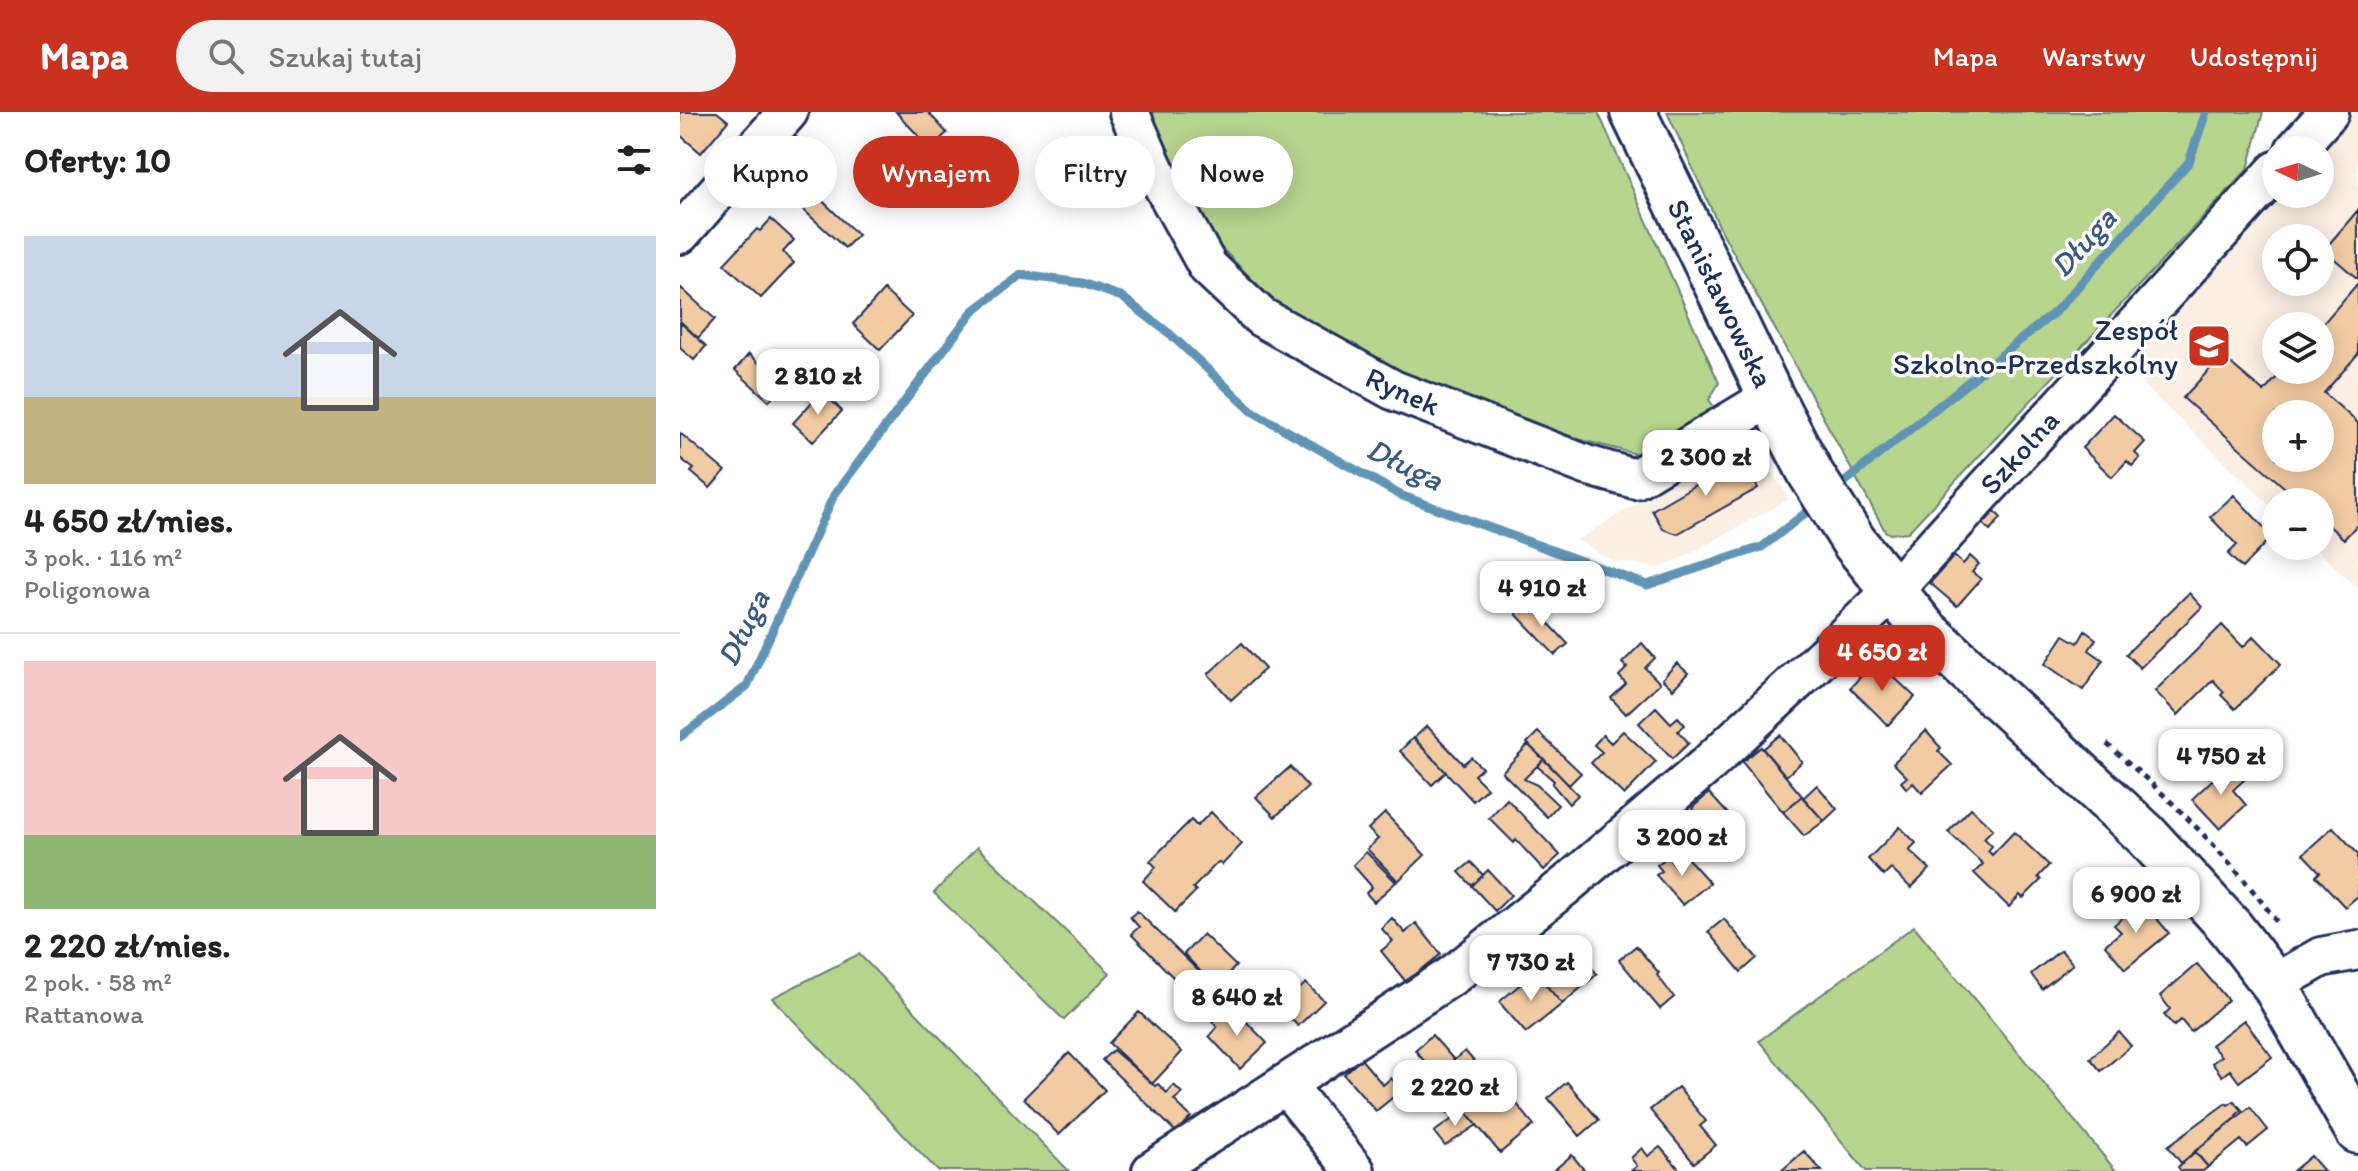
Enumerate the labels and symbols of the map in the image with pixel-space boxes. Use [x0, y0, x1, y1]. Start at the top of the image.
north arrow [2262, 136, 2334, 208]
street label: Stanisławowska [1659, 193, 1783, 393]
water label: Długa [2042, 199, 2125, 285]
place label: Zespół Szkolno-Przedszkolny [1893, 311, 2178, 382]
school or university icon: Zespół Szkolno-Przedszkolny [2185, 322, 2233, 370]
pin: 2 810 zł [735, 349, 901, 417]
street label: Rynek [1360, 358, 1446, 424]
street label: Szkolna [1971, 402, 2067, 502]
water label: Długa [1361, 429, 1450, 499]
pin: 2 300 zł [1623, 430, 1789, 498]
pin: 4 910 zł [1459, 561, 1625, 629]
water label: Długa [708, 583, 778, 672]
pin: 4 650 zł [1799, 625, 1965, 693]
pin: 4 750 zł [2138, 729, 2304, 797]
pin: 3 200 zł [1599, 810, 1765, 878]
pin: 6 900 zł [2053, 867, 2219, 935]
pin: 7 730 zł [1448, 935, 1614, 1003]
pin: 8 640 zł [1154, 970, 1320, 1038]
pin: 2 220 zł [1372, 1060, 1538, 1128]

